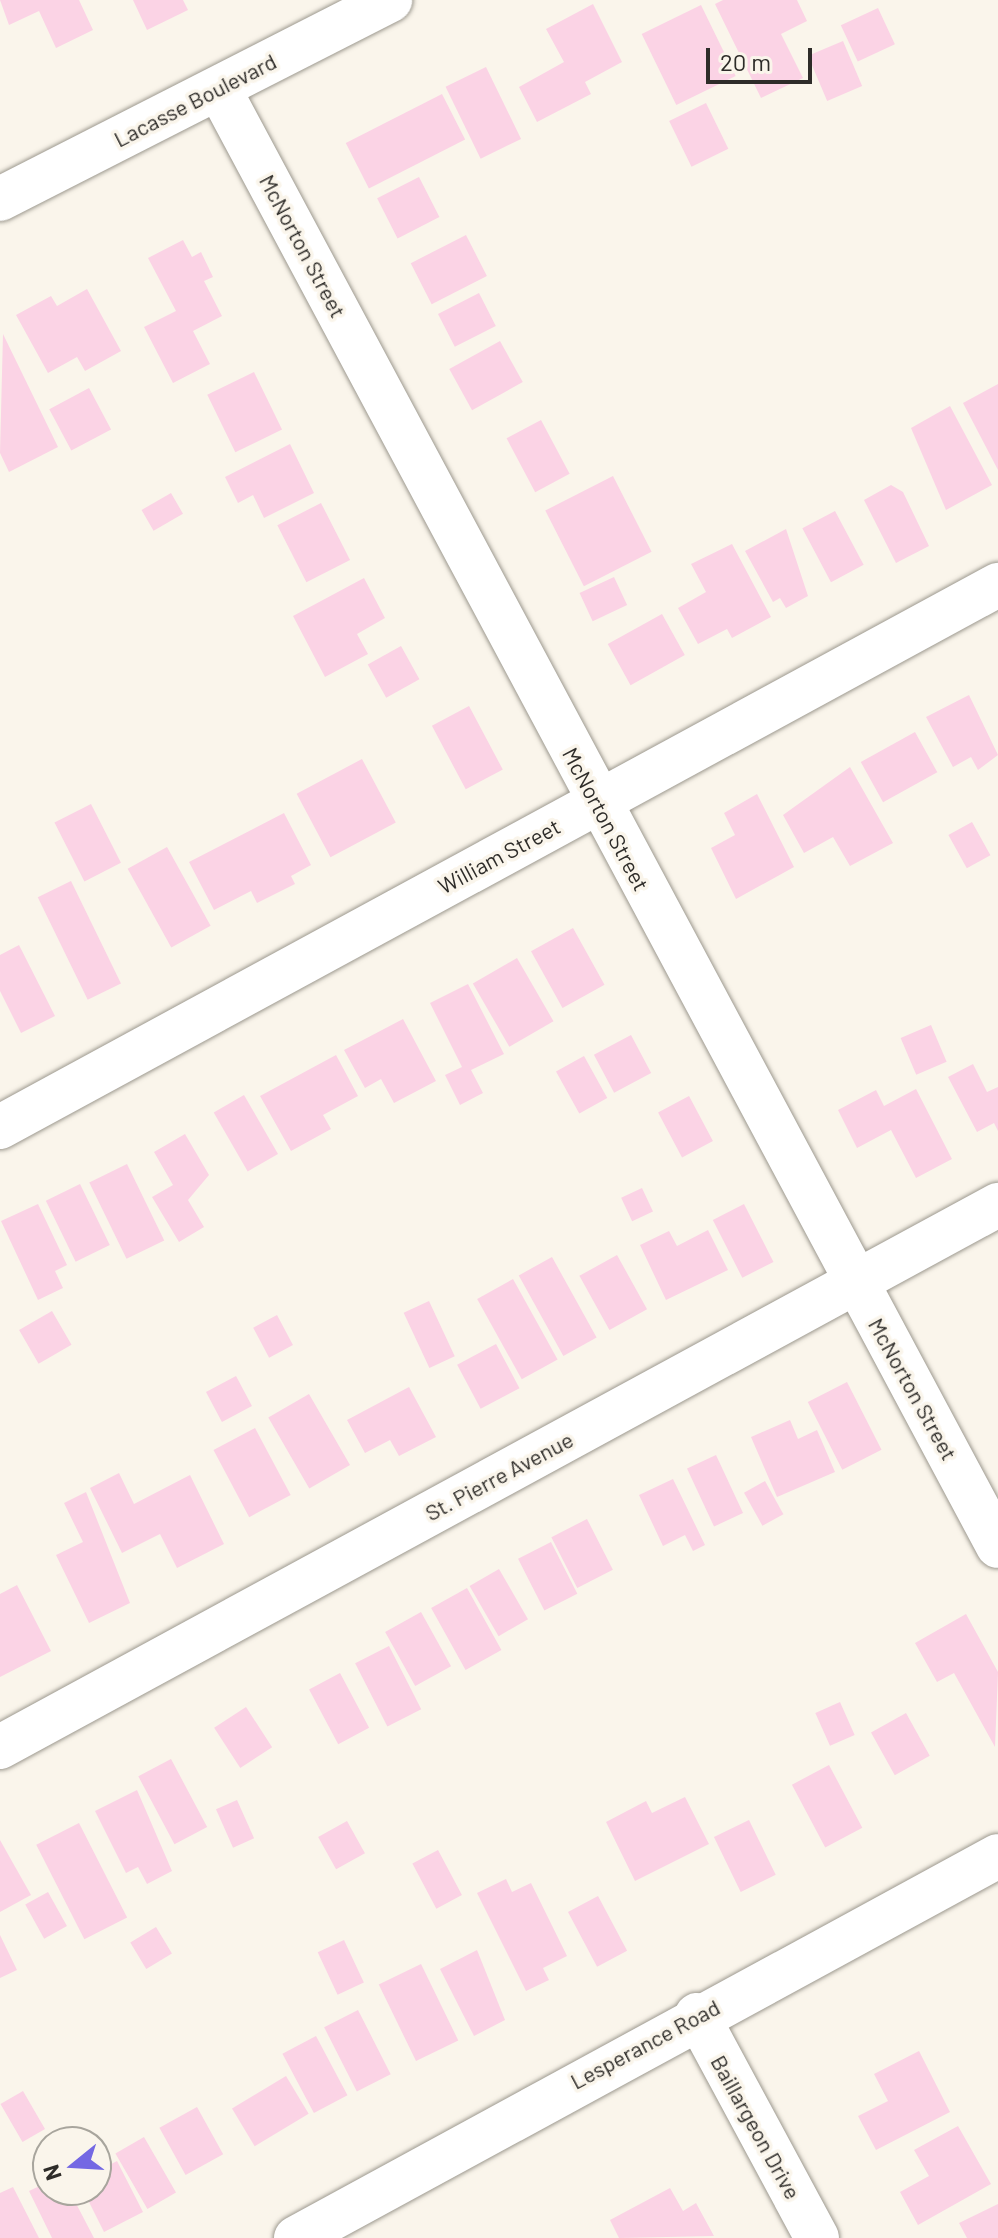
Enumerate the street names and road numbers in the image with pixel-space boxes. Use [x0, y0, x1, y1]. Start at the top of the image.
street label: Lacasse Boulevard [109, 48, 281, 152]
street label: McNorton Street [254, 170, 352, 322]
street label: McNorton Street [557, 743, 655, 895]
street label: William Street [433, 813, 565, 899]
street label: McNorton Street [863, 1313, 963, 1465]
street label: St. Pierre Avenue [421, 1426, 577, 1526]
street label: Lesperance Road [566, 1994, 724, 2094]
street label: Baillargeon Drive [706, 2050, 806, 2204]

